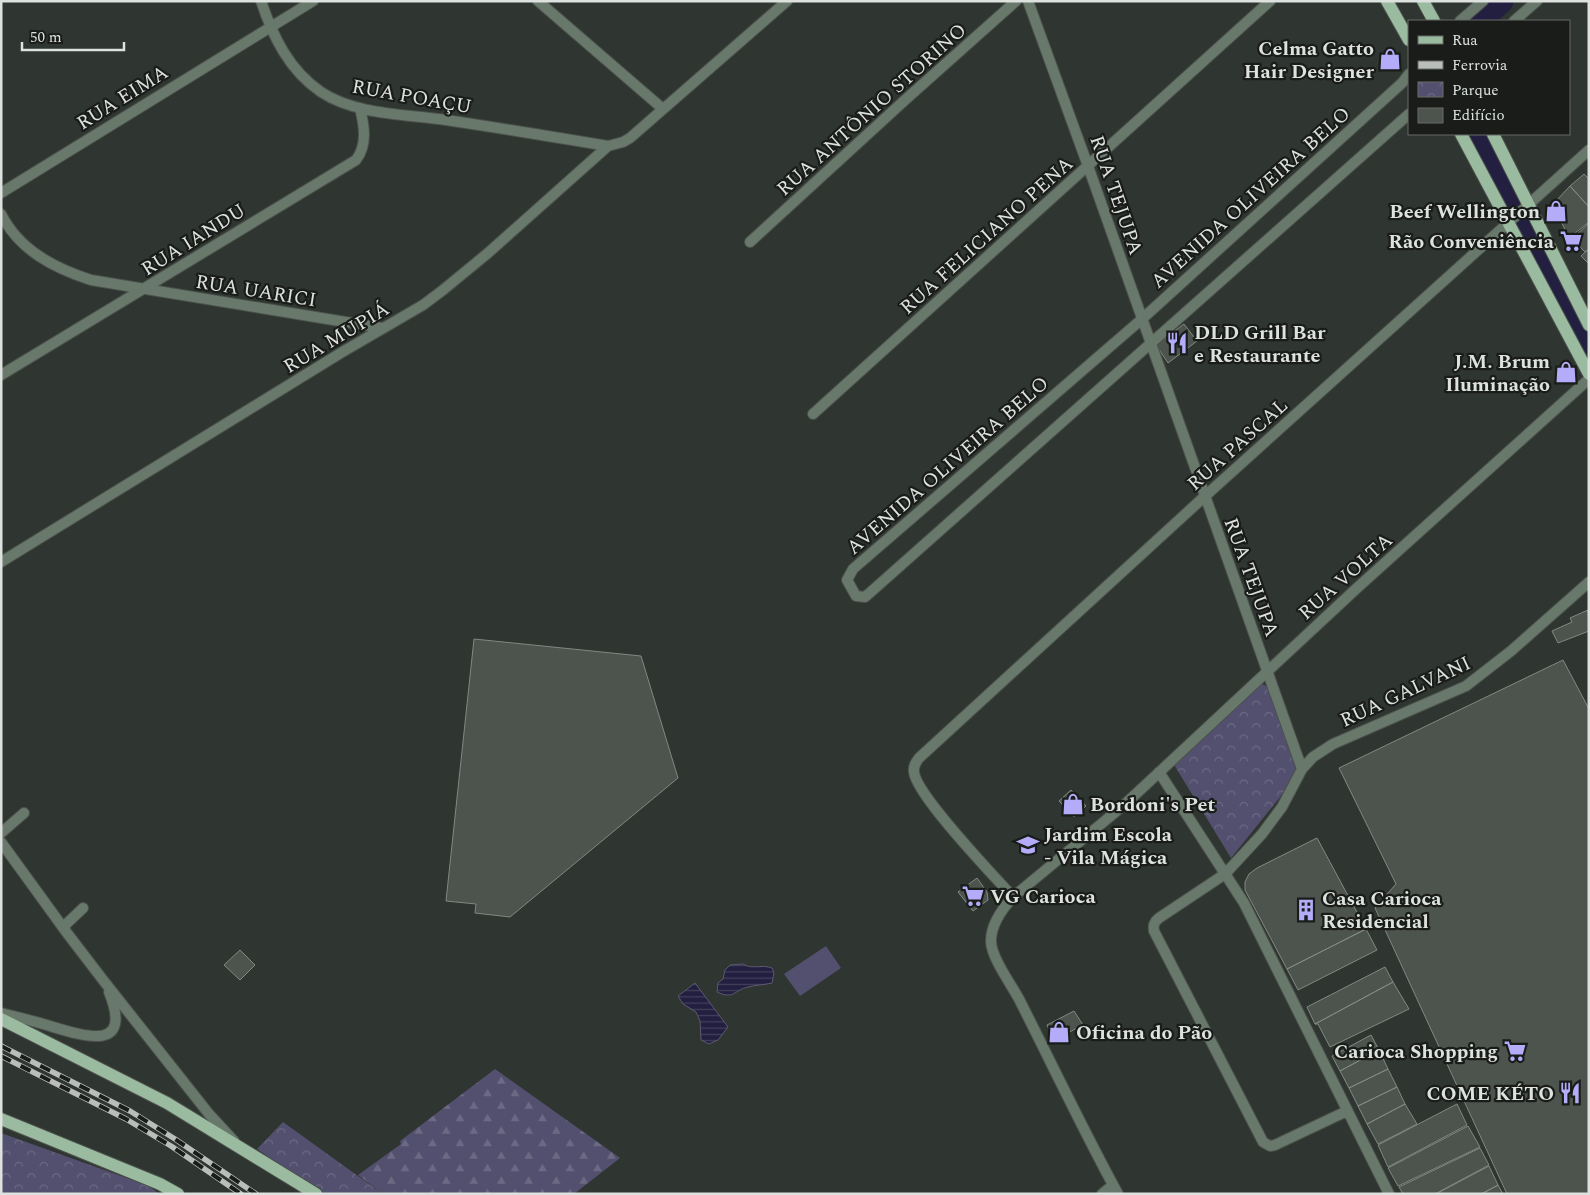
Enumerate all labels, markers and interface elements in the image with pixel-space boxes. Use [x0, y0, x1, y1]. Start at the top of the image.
street label: RUA ANTÔNIO STORINO [770, 16, 973, 203]
scale bar [22, 20, 125, 52]
legend [1408, 20, 1570, 135]
text: 50 m [30, 26, 62, 49]
text: Rua [1452, 29, 1478, 52]
place label: Celma Gatto Hair Designer [1244, 34, 1374, 87]
shop icon: Celma Gatto Hair Designer [1377, 46, 1403, 72]
text: Ferrovia [1452, 54, 1508, 77]
street label: RUA EIMA [71, 58, 174, 138]
street label: RUA POAÇU [350, 72, 474, 122]
text: Parque [1452, 79, 1499, 102]
street label: AVENIDA OLIVEIRA BELO [1144, 100, 1357, 296]
text: Edifício [1452, 104, 1505, 127]
street label: RUA TEJUPA [1082, 131, 1151, 259]
street label: RUA FELICIANO PENA [893, 150, 1080, 322]
street label: RUA IANDU [135, 196, 252, 284]
place label: Beef Wellington [1389, 197, 1540, 227]
shop icon: Beef Wellington [1543, 198, 1569, 224]
place label: Rão Conveniência [1388, 227, 1555, 257]
supermarket icon: Rão Conveniência [1558, 228, 1584, 254]
street label: RUA UARICI [193, 267, 318, 315]
street label: RUA MUPIÁ [278, 294, 395, 381]
place label: DLD Grill Bar e Restaurante [1194, 318, 1326, 371]
restaurant icon: DLD Grill Bar e Restaurante [1164, 330, 1190, 356]
place label: J.M. Brum Iluminação [1445, 347, 1550, 400]
shop icon: J.M. Brum Iluminação [1553, 359, 1579, 385]
street label: AVENIDA OLIVEIRA BELO [840, 369, 1056, 562]
street label: RUA PASCAL [1181, 391, 1295, 498]
street label: RUA TEJUPA [1216, 514, 1287, 641]
street label: RUA VOLTA [1292, 526, 1400, 627]
street label: RUA GALVANI [1335, 648, 1476, 735]
place label: Bordoni's Pet [1090, 790, 1216, 820]
shop icon: Bordoni's Pet [1060, 791, 1086, 817]
place label: Jardim Escola - Vila Mágica [1044, 820, 1173, 873]
school or university icon: Jardim Escola - Vila Mágica [1015, 832, 1041, 858]
place label: VG Carioca [990, 882, 1096, 912]
supermarket icon: VG Carioca [960, 883, 986, 909]
place label: Casa Carioca Residencial [1322, 884, 1442, 937]
building icon: Casa Carioca Residencial [1293, 897, 1319, 923]
place label: Oficina do Pão [1076, 1018, 1212, 1048]
shop icon: Oficina do Pão [1046, 1019, 1072, 1045]
place label: Carioca Shopping [1334, 1037, 1498, 1067]
supermarket icon: Carioca Shopping [1502, 1038, 1528, 1064]
place label: COME KÉTO [1427, 1079, 1554, 1109]
restaurant icon: COME KÉTO [1557, 1080, 1583, 1106]

